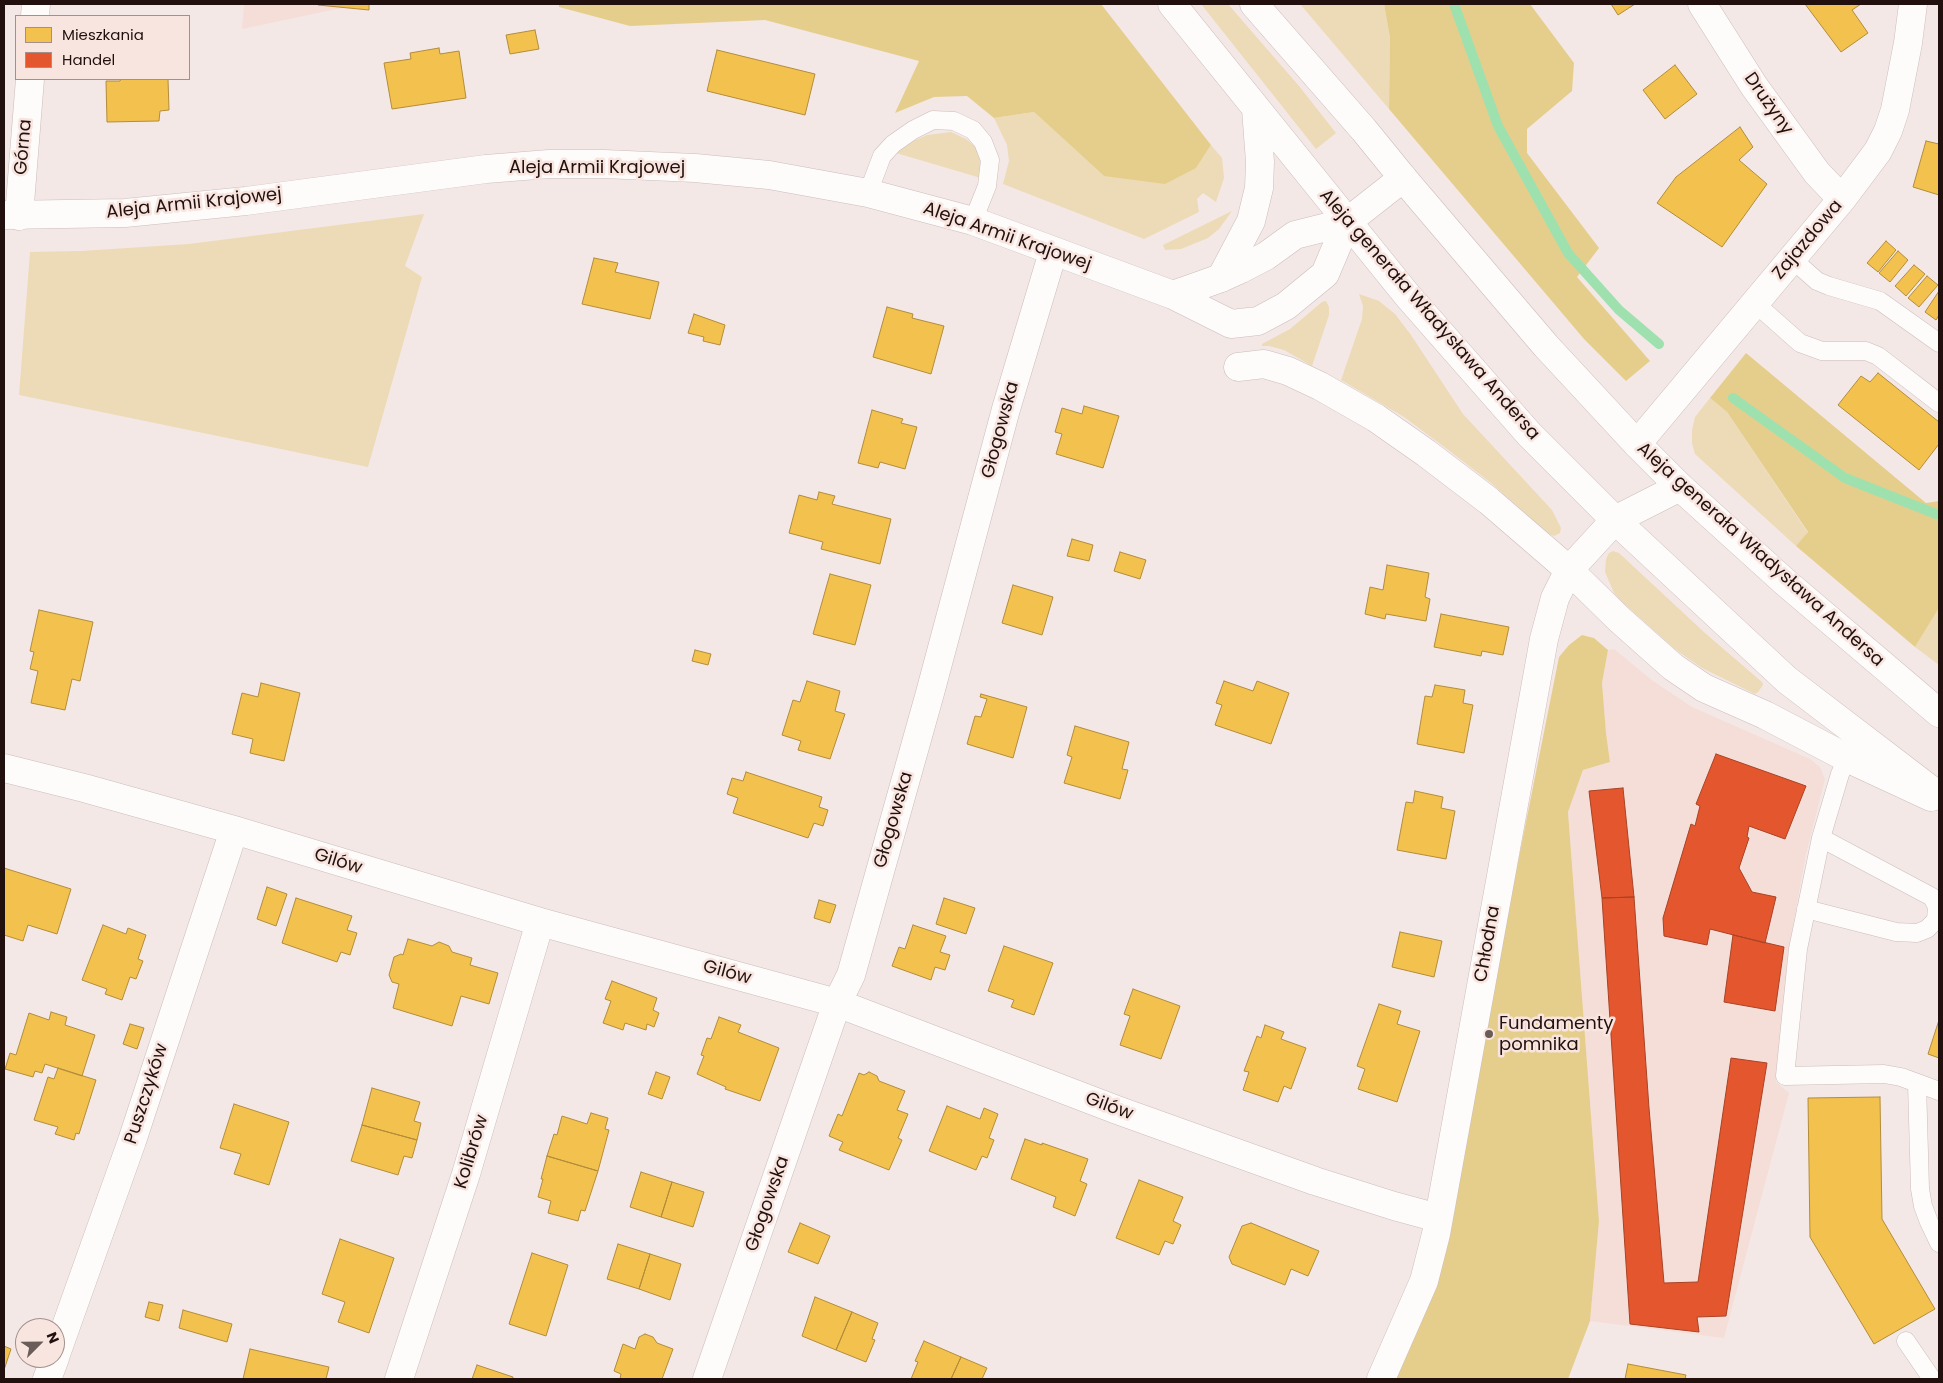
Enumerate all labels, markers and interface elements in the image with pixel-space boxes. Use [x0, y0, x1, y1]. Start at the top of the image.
legend [15, 15, 190, 80]
text: Mieszkania [62, 24, 144, 45]
text: Handel [62, 49, 115, 70]
street label: Drużyny [1739, 69, 1797, 139]
street label: Górna [11, 118, 37, 176]
street label: Aleja Armii Krajowej [509, 157, 685, 179]
street label: Aleja Armii Krajowej [105, 184, 283, 224]
street label: Aleja generała Władysława Andersa [1314, 185, 1544, 445]
street label: Zajazdowa [1768, 196, 1848, 284]
street label: Aleja Armii Krajowej [920, 198, 1094, 276]
street label: Głogowska [978, 379, 1024, 481]
street label: Aleja generała Władysława Andersa [1632, 438, 1888, 672]
street label: Głogowska [870, 769, 918, 871]
street label: Gilów [311, 844, 365, 880]
street label: Chłodna [1471, 904, 1505, 984]
street label: Gilów [700, 956, 754, 990]
place label: Fundamenty pomnika [1499, 1013, 1613, 1056]
marker: Fundamenty pomnika [1483, 1028, 1495, 1040]
street label: Puszczyków [121, 1041, 173, 1147]
street label: Gilów [1082, 1088, 1136, 1126]
street label: Kolibrów [451, 1112, 493, 1192]
street label: Głogowska [742, 1154, 794, 1254]
north arrow [15, 1318, 65, 1368]
text: N [42, 1329, 64, 1346]

